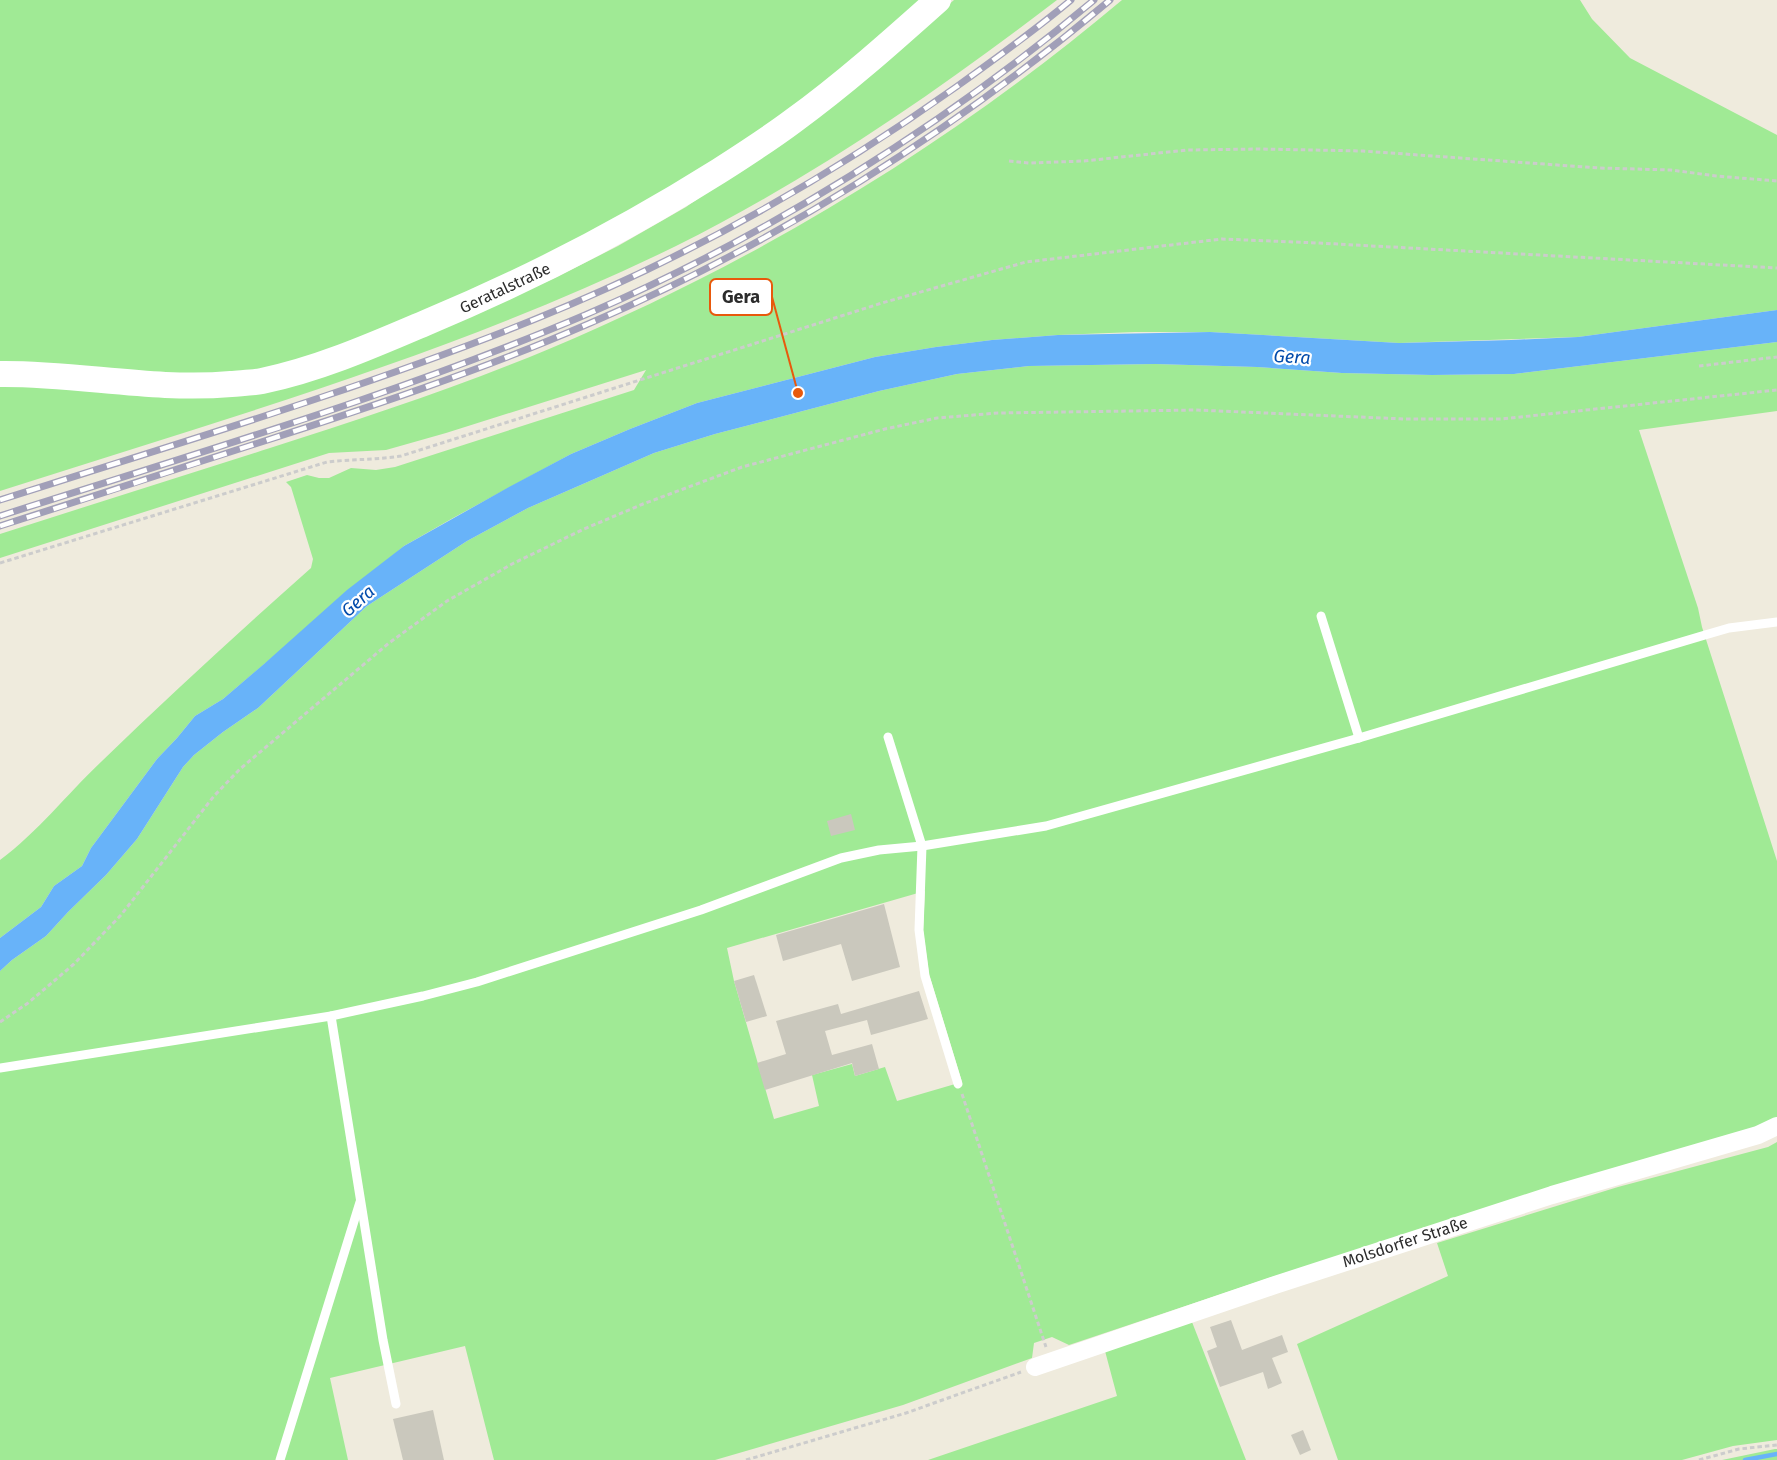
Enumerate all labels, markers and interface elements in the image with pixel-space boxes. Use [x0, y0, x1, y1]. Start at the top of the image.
street label: Geratalstraße [457, 259, 553, 317]
callout: Gera [710, 279, 772, 315]
text: Gera [722, 286, 760, 308]
water label: Gera [1273, 345, 1311, 369]
water label: Gera [337, 581, 379, 621]
street label: Molsdorfer Straße [1340, 1213, 1470, 1271]

